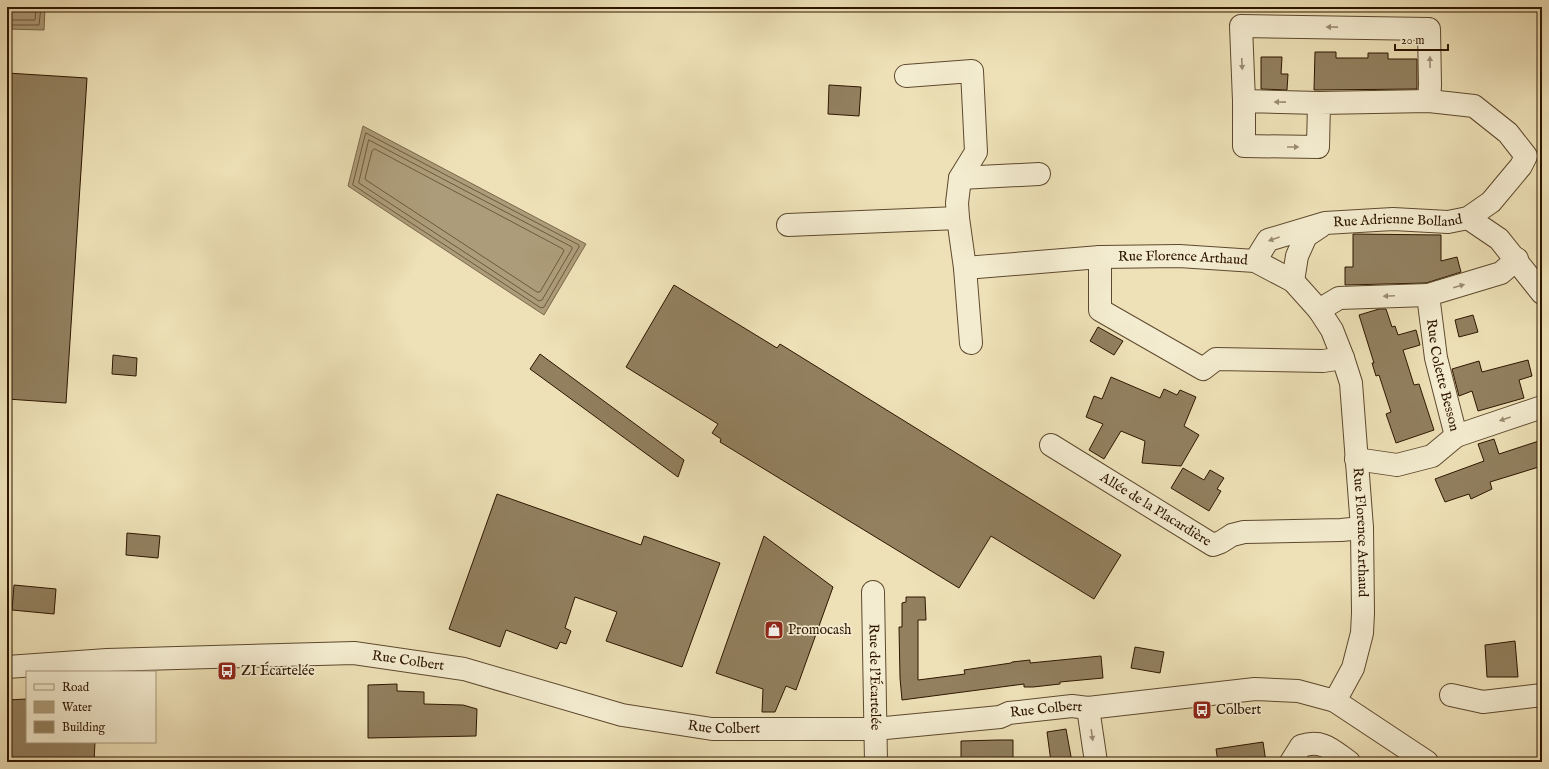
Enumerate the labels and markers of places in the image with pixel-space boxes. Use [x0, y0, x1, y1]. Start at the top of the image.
shop icon: Promocash [763, 619, 785, 641]
place label: Promocash [788, 621, 852, 639]
bus stop icon: ZI Écartelée [216, 660, 238, 682]
place label: ZI Écartelée [241, 661, 315, 680]
bus stop icon: Colbert [1191, 699, 1213, 721]
place label: Colbert [1216, 701, 1261, 719]

